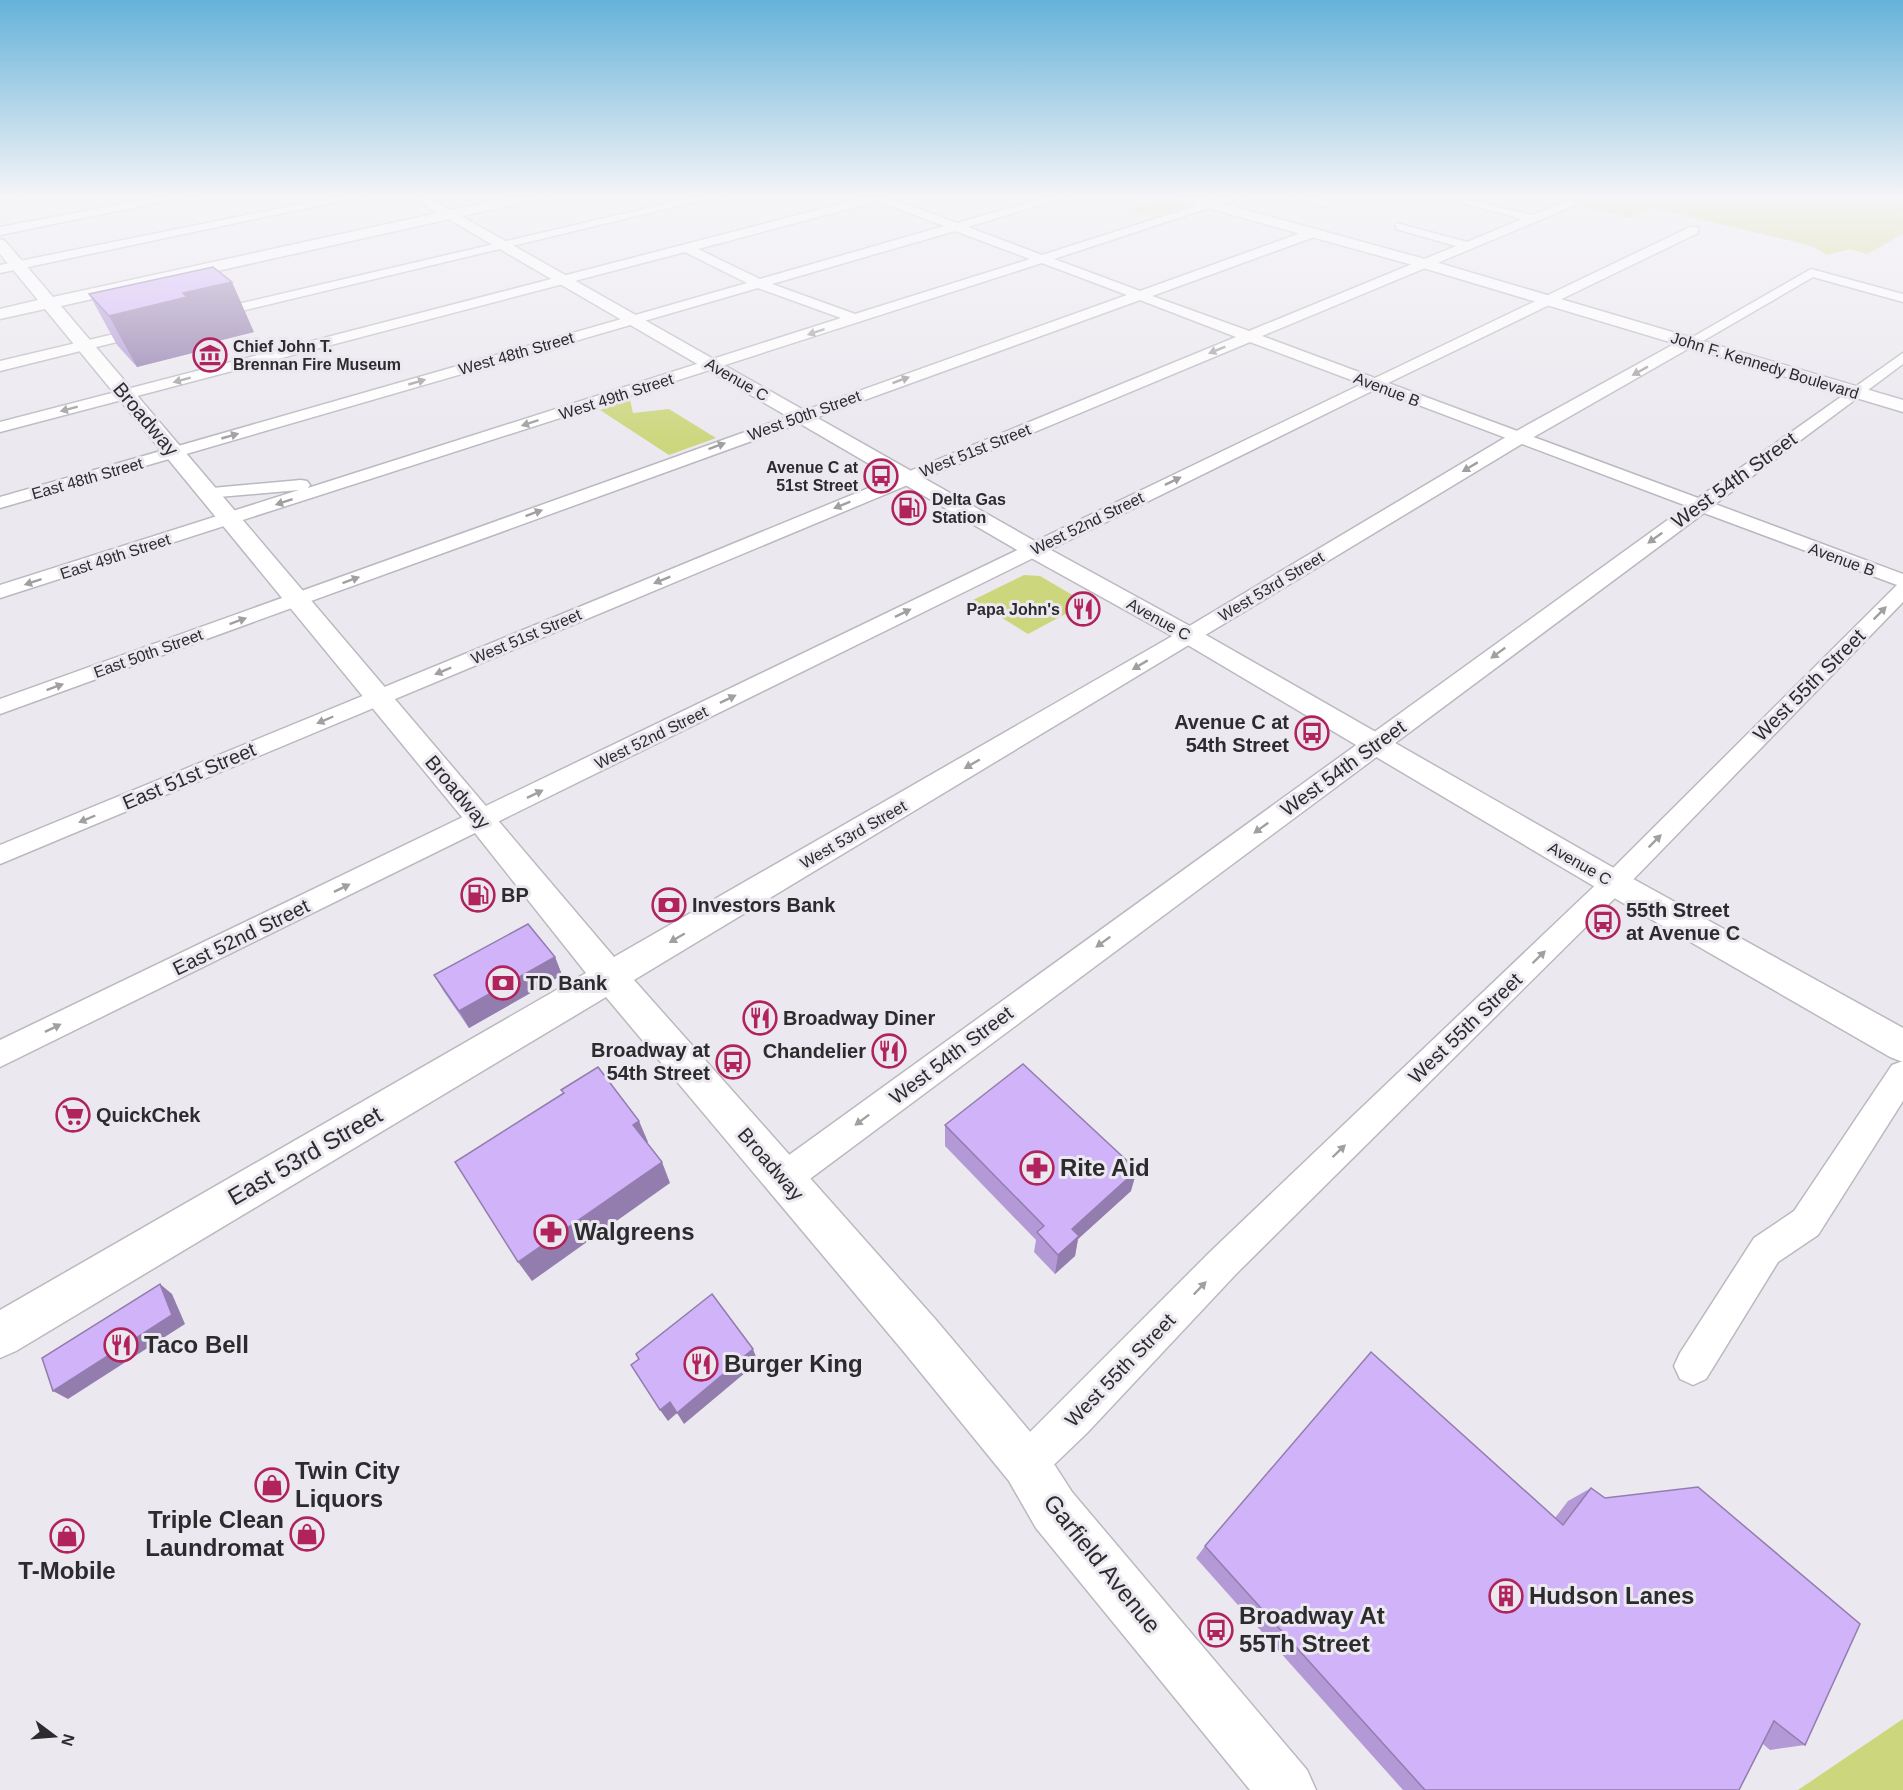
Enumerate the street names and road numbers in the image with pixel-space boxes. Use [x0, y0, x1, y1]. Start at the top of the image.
street label: West 48th Street [457, 329, 576, 378]
street label: John F. Kennedy Boulevard [1669, 329, 1861, 402]
street label: Avenue C [702, 355, 771, 404]
street label: Avenue B [1352, 369, 1422, 410]
street label: West 49th Street [557, 370, 676, 423]
street label: Broadway [109, 378, 183, 460]
street label: West 50th Street [745, 387, 863, 444]
street label: West 51st Street [917, 420, 1034, 480]
street label: West 54th Street [1667, 427, 1801, 533]
street label: East 48th Street [30, 454, 145, 502]
street label: West 52nd Street [1028, 489, 1147, 558]
street label: East 49th Street [58, 530, 173, 582]
street label: Avenue B [1806, 540, 1877, 579]
street label: West 53rd Street [1216, 548, 1327, 625]
street label: Avenue C [1124, 595, 1193, 644]
street label: West 51st Street [469, 605, 584, 667]
street label: West 55th Street [1749, 624, 1870, 745]
street label: East 50th Street [91, 626, 206, 681]
street label: West 52nd Street [592, 703, 711, 772]
street label: West 54th Street [1276, 715, 1410, 821]
street label: East 51st Street [119, 738, 259, 814]
street label: Broadway [421, 751, 495, 833]
street label: West 53rd Street [797, 797, 910, 872]
street label: Avenue C [1545, 839, 1614, 888]
street label: East 52nd Street [169, 894, 313, 980]
street label: West 55th Street [1404, 968, 1526, 1088]
street label: West 54th Street [885, 1001, 1017, 1108]
street label: East 53rd Street [223, 1100, 387, 1211]
street label: Broadway [734, 1123, 808, 1205]
street label: West 55th Street [1060, 1309, 1180, 1431]
street label: Garfield Avenue [1038, 1489, 1166, 1638]

